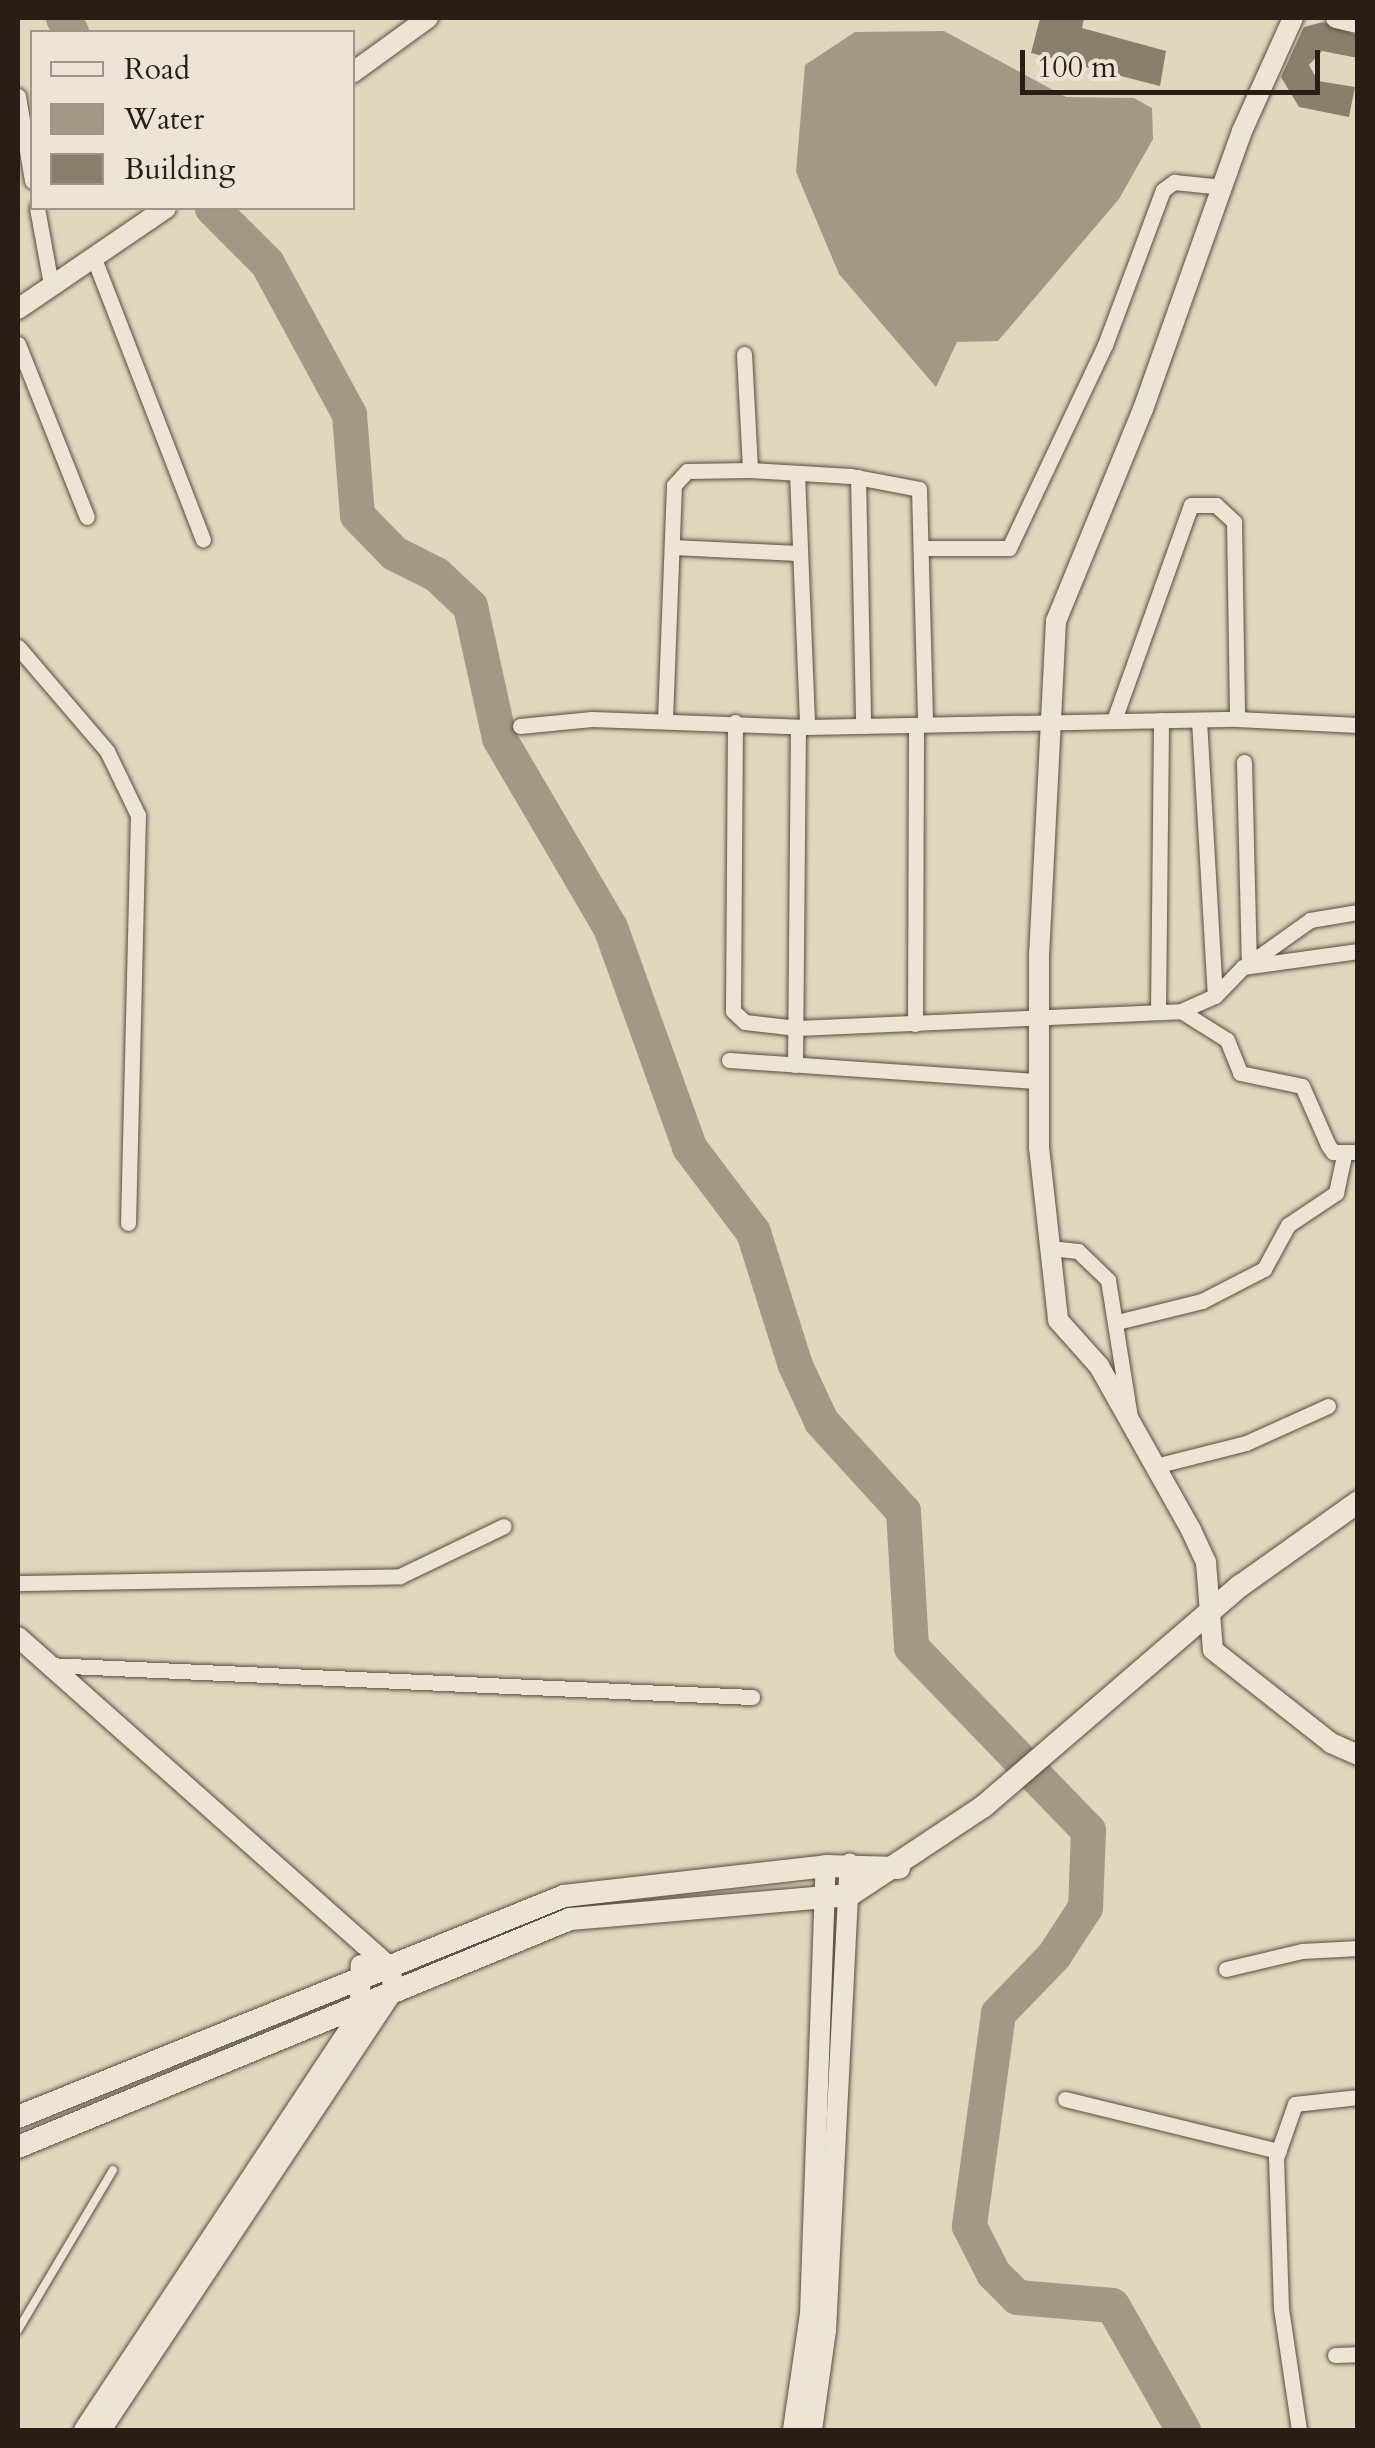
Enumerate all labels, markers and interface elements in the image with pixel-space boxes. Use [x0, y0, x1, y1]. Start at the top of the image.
legend [30, 30, 355, 210]
scale bar [1025, 30, 1325, 92]
text: 100 m [1037, 47, 1117, 88]
text: Road [124, 49, 190, 90]
text: Water [124, 99, 204, 140]
text: Building [124, 149, 235, 190]

